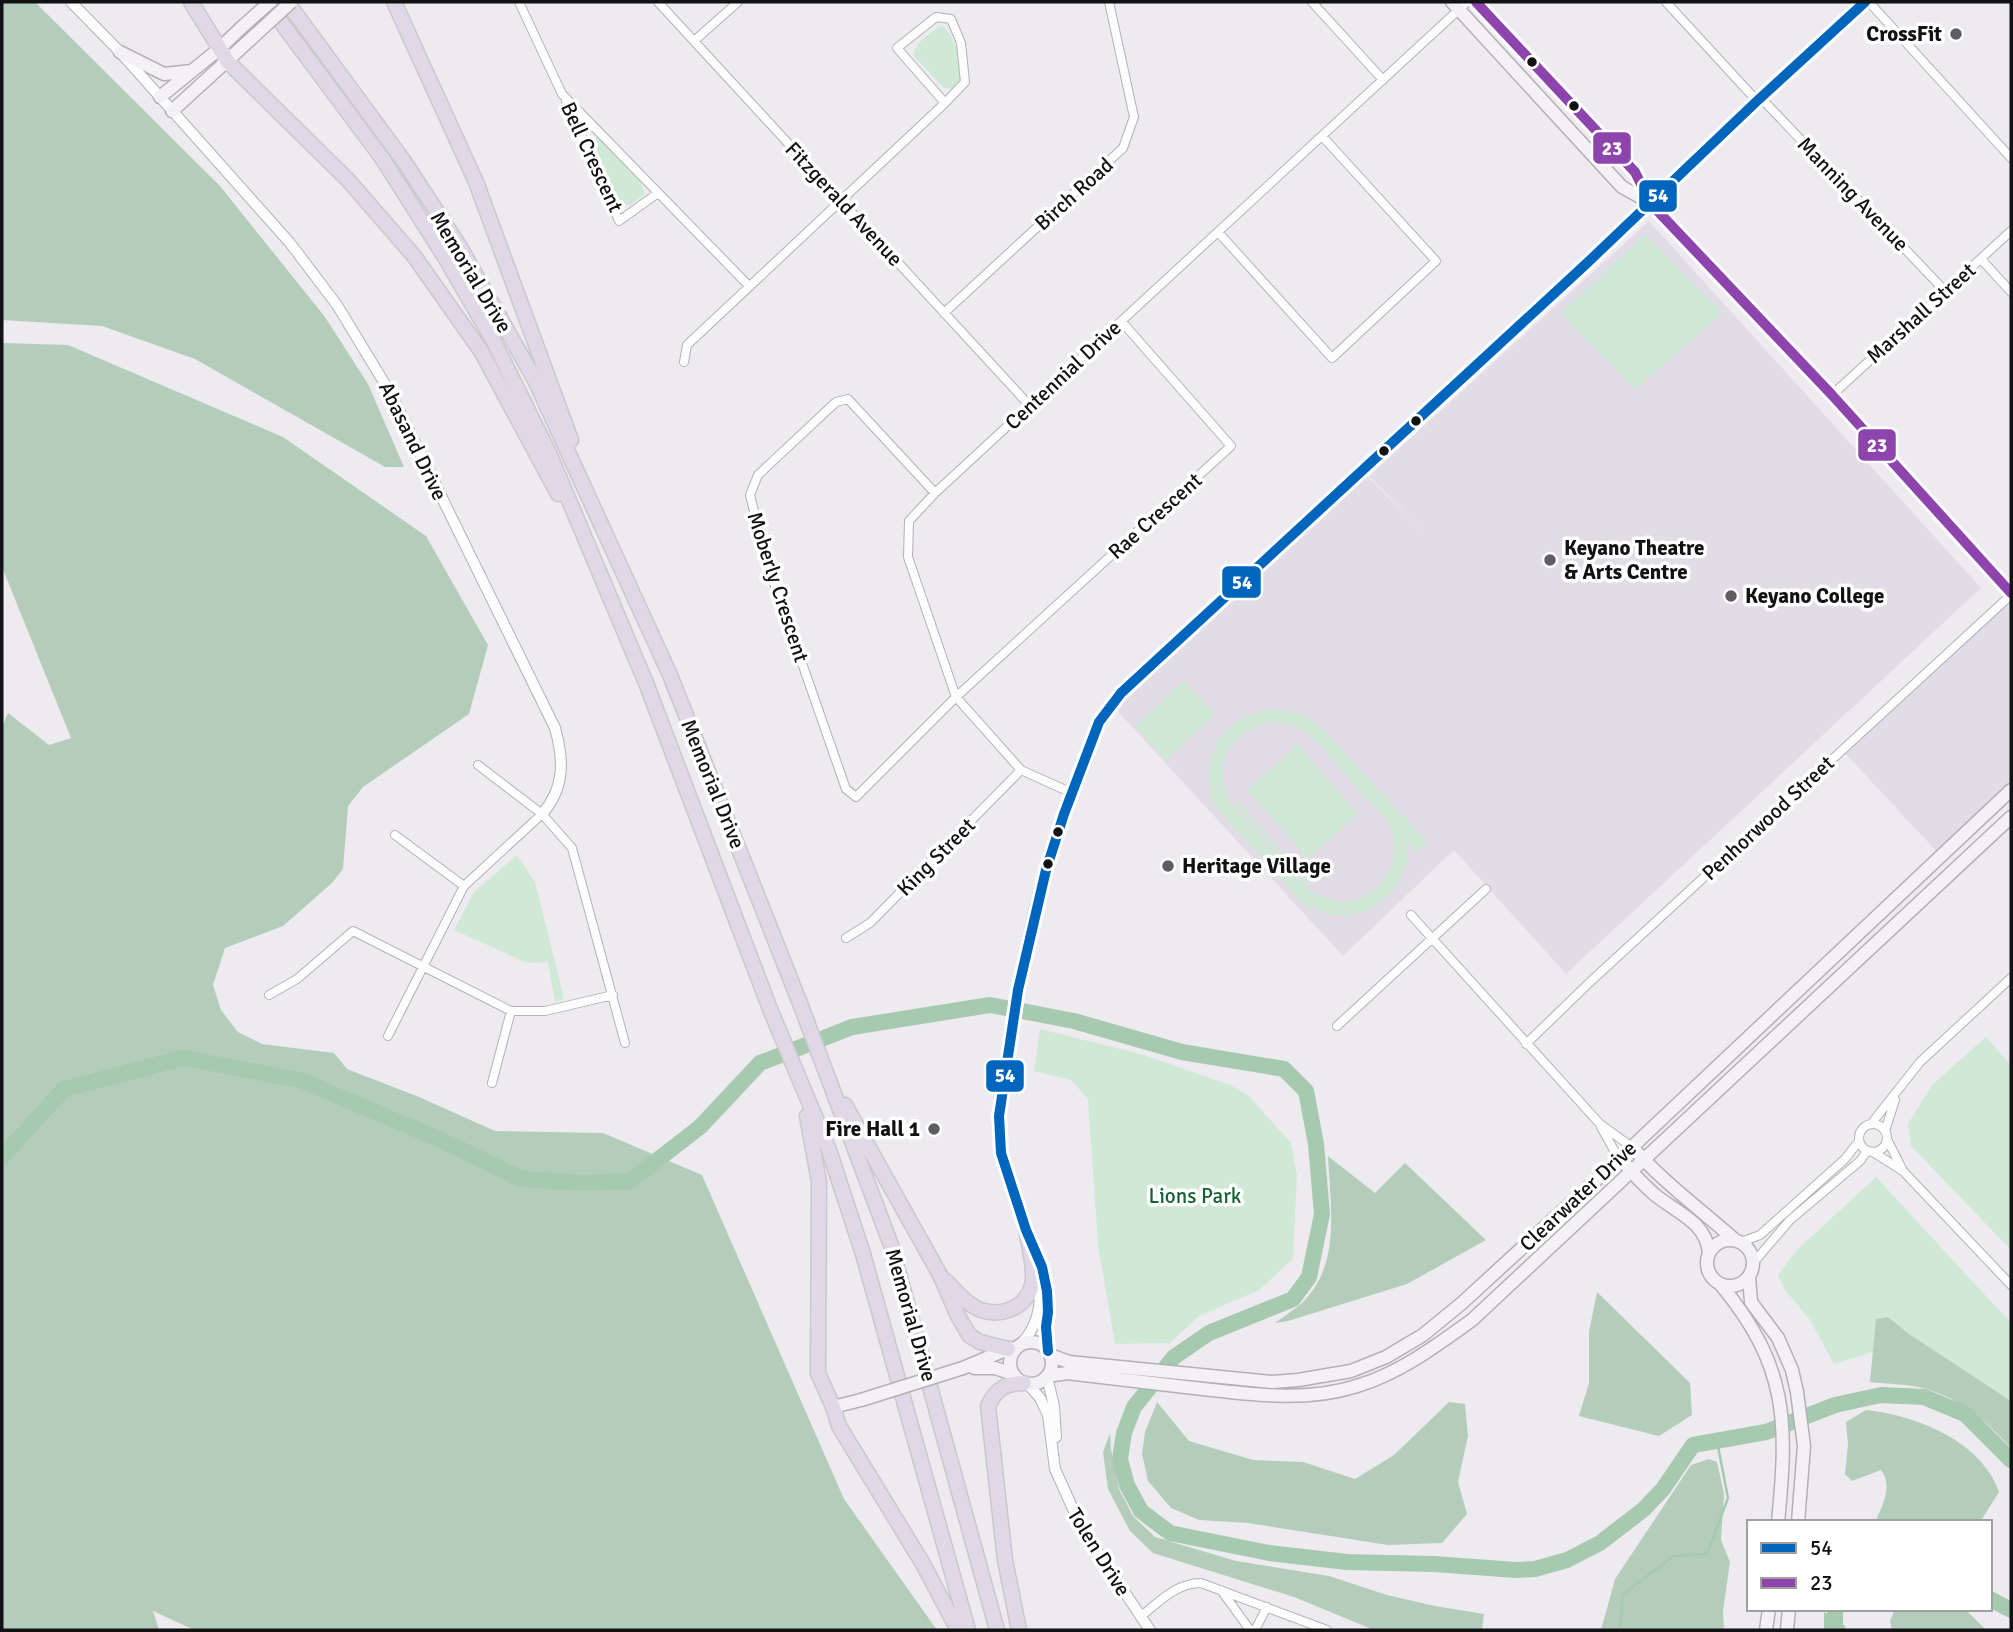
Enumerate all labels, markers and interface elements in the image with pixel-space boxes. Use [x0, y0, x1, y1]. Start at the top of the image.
place label: CrossFit [1866, 21, 1942, 47]
marker: CrossFit [1948, 26, 1964, 42]
unlabelled marker [1525, 55, 1539, 69]
street label: Bell Crescent [555, 98, 629, 216]
unlabelled marker [1567, 99, 1581, 113]
line badge: 23 [1592, 131, 1632, 165]
street label: Manning Avenue [1792, 131, 1914, 257]
street label: Fitzgerald Avenue [780, 136, 908, 272]
text: 23 [1602, 137, 1622, 161]
street label: Birch Road [1029, 152, 1119, 236]
line badge: 54 [1638, 179, 1678, 213]
text: 54 [1648, 184, 1668, 208]
street label: Memorial Drive [424, 206, 518, 338]
street label: Marshall Street [1861, 257, 1981, 369]
street label: Centennial Drive [1000, 315, 1126, 435]
street label: Abasand Drive [373, 378, 453, 504]
unlabelled marker [1409, 414, 1423, 428]
line badge: 23 [1857, 428, 1897, 462]
text: 23 [1867, 434, 1887, 458]
unlabelled marker [1377, 444, 1391, 458]
street label: Rae Crescent [1103, 467, 1207, 565]
street label: Moberly Crescent [741, 509, 815, 665]
place label: Keyano Theatre & Arts Centre [1564, 535, 1705, 585]
marker: Keyano Theatre & Arts Centre [1542, 552, 1558, 568]
line badge: 54 [1221, 565, 1262, 599]
text: 54 [1232, 571, 1252, 595]
place label: Keyano College [1745, 583, 1885, 609]
marker: Keyano College [1723, 588, 1739, 604]
street label: Memorial Drive [675, 715, 751, 853]
street label: Penhorwood Street [1697, 750, 1839, 886]
street label: King Street [891, 812, 981, 902]
unlabelled marker [1051, 825, 1065, 839]
place label: Heritage Village [1182, 853, 1331, 879]
unlabelled marker [1041, 857, 1055, 871]
marker: Heritage Village [1160, 858, 1176, 874]
line badge: 54 [985, 1059, 1025, 1093]
text: 54 [995, 1064, 1015, 1088]
place label: Fire Hall 1 [825, 1116, 920, 1142]
marker: Fire Hall 1 [926, 1121, 942, 1137]
street label: Clearwater Drive [1514, 1135, 1642, 1257]
park label: Lions Park [1149, 1183, 1242, 1209]
street label: Memorial Drive [880, 1245, 942, 1385]
street label: Tolen Drive [1062, 1503, 1136, 1601]
legend [1747, 1520, 1992, 1611]
text: 54 [1810, 1535, 1833, 1561]
text: 23 [1810, 1570, 1833, 1596]

